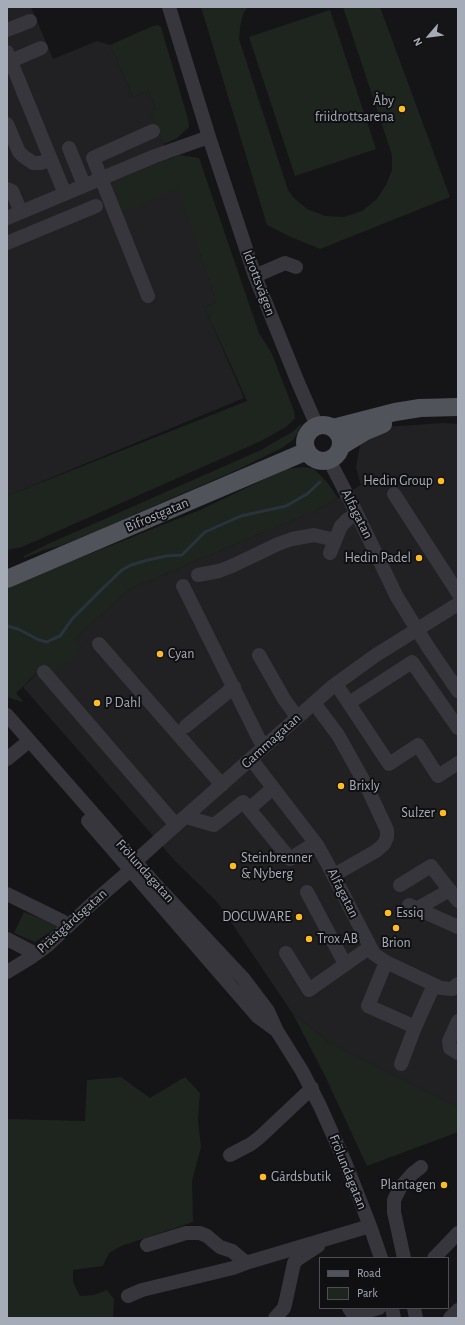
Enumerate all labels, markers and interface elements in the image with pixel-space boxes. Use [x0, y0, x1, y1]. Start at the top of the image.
north arrow [409, 16, 449, 56]
text: N [411, 36, 425, 48]
place label: Åby friidrottsarena [315, 93, 394, 126]
marker: Åby friidrottsarena [397, 104, 407, 114]
street label: Idrottsvägen [239, 248, 279, 318]
place label: Hedin Group [363, 473, 433, 489]
marker: Hedin Group [436, 476, 446, 486]
street label: Alfagatan [337, 486, 377, 542]
street label: Bifrostgatan [123, 494, 191, 536]
place label: Hedin Padel [345, 550, 411, 566]
marker: Hedin Padel [414, 553, 424, 563]
place label: Cyan [168, 646, 194, 662]
marker: Cyan [155, 649, 165, 659]
place label: P Dahl [105, 695, 141, 711]
marker: P Dahl [92, 698, 102, 708]
street label: Gammagatan [238, 710, 304, 772]
place label: Brixly [349, 778, 380, 794]
marker: Brixly [336, 781, 346, 791]
place label: Sulzer [401, 805, 435, 821]
marker: Sulzer [438, 808, 448, 818]
street label: Frölundagatan [112, 836, 178, 906]
place label: Steinbrenner & Nyberg [241, 850, 312, 882]
marker: Steinbrenner & Nyberg [228, 861, 238, 871]
street label: Alfagatan [323, 865, 363, 921]
street label: Prästgårdsgatan [34, 885, 110, 957]
place label: Essiq [396, 905, 424, 921]
marker: Essiq [383, 908, 393, 918]
place label: DOCUWARE [222, 909, 291, 925]
marker: DOCUWARE [294, 912, 304, 922]
marker: Brion [391, 923, 401, 933]
place label: Trox AB [317, 931, 358, 947]
marker: Trox AB [304, 934, 314, 944]
place label: Brion [381, 935, 411, 951]
street label: Frölundagatan [325, 1132, 371, 1212]
place label: Gårdsbutik [271, 1169, 331, 1185]
marker: Gårdsbutik [258, 1172, 268, 1182]
place label: Plantagen [380, 1177, 436, 1193]
marker: Plantagen [439, 1180, 449, 1190]
legend [319, 1257, 449, 1309]
text: Road [357, 1267, 381, 1279]
text: Park [357, 1287, 378, 1299]

